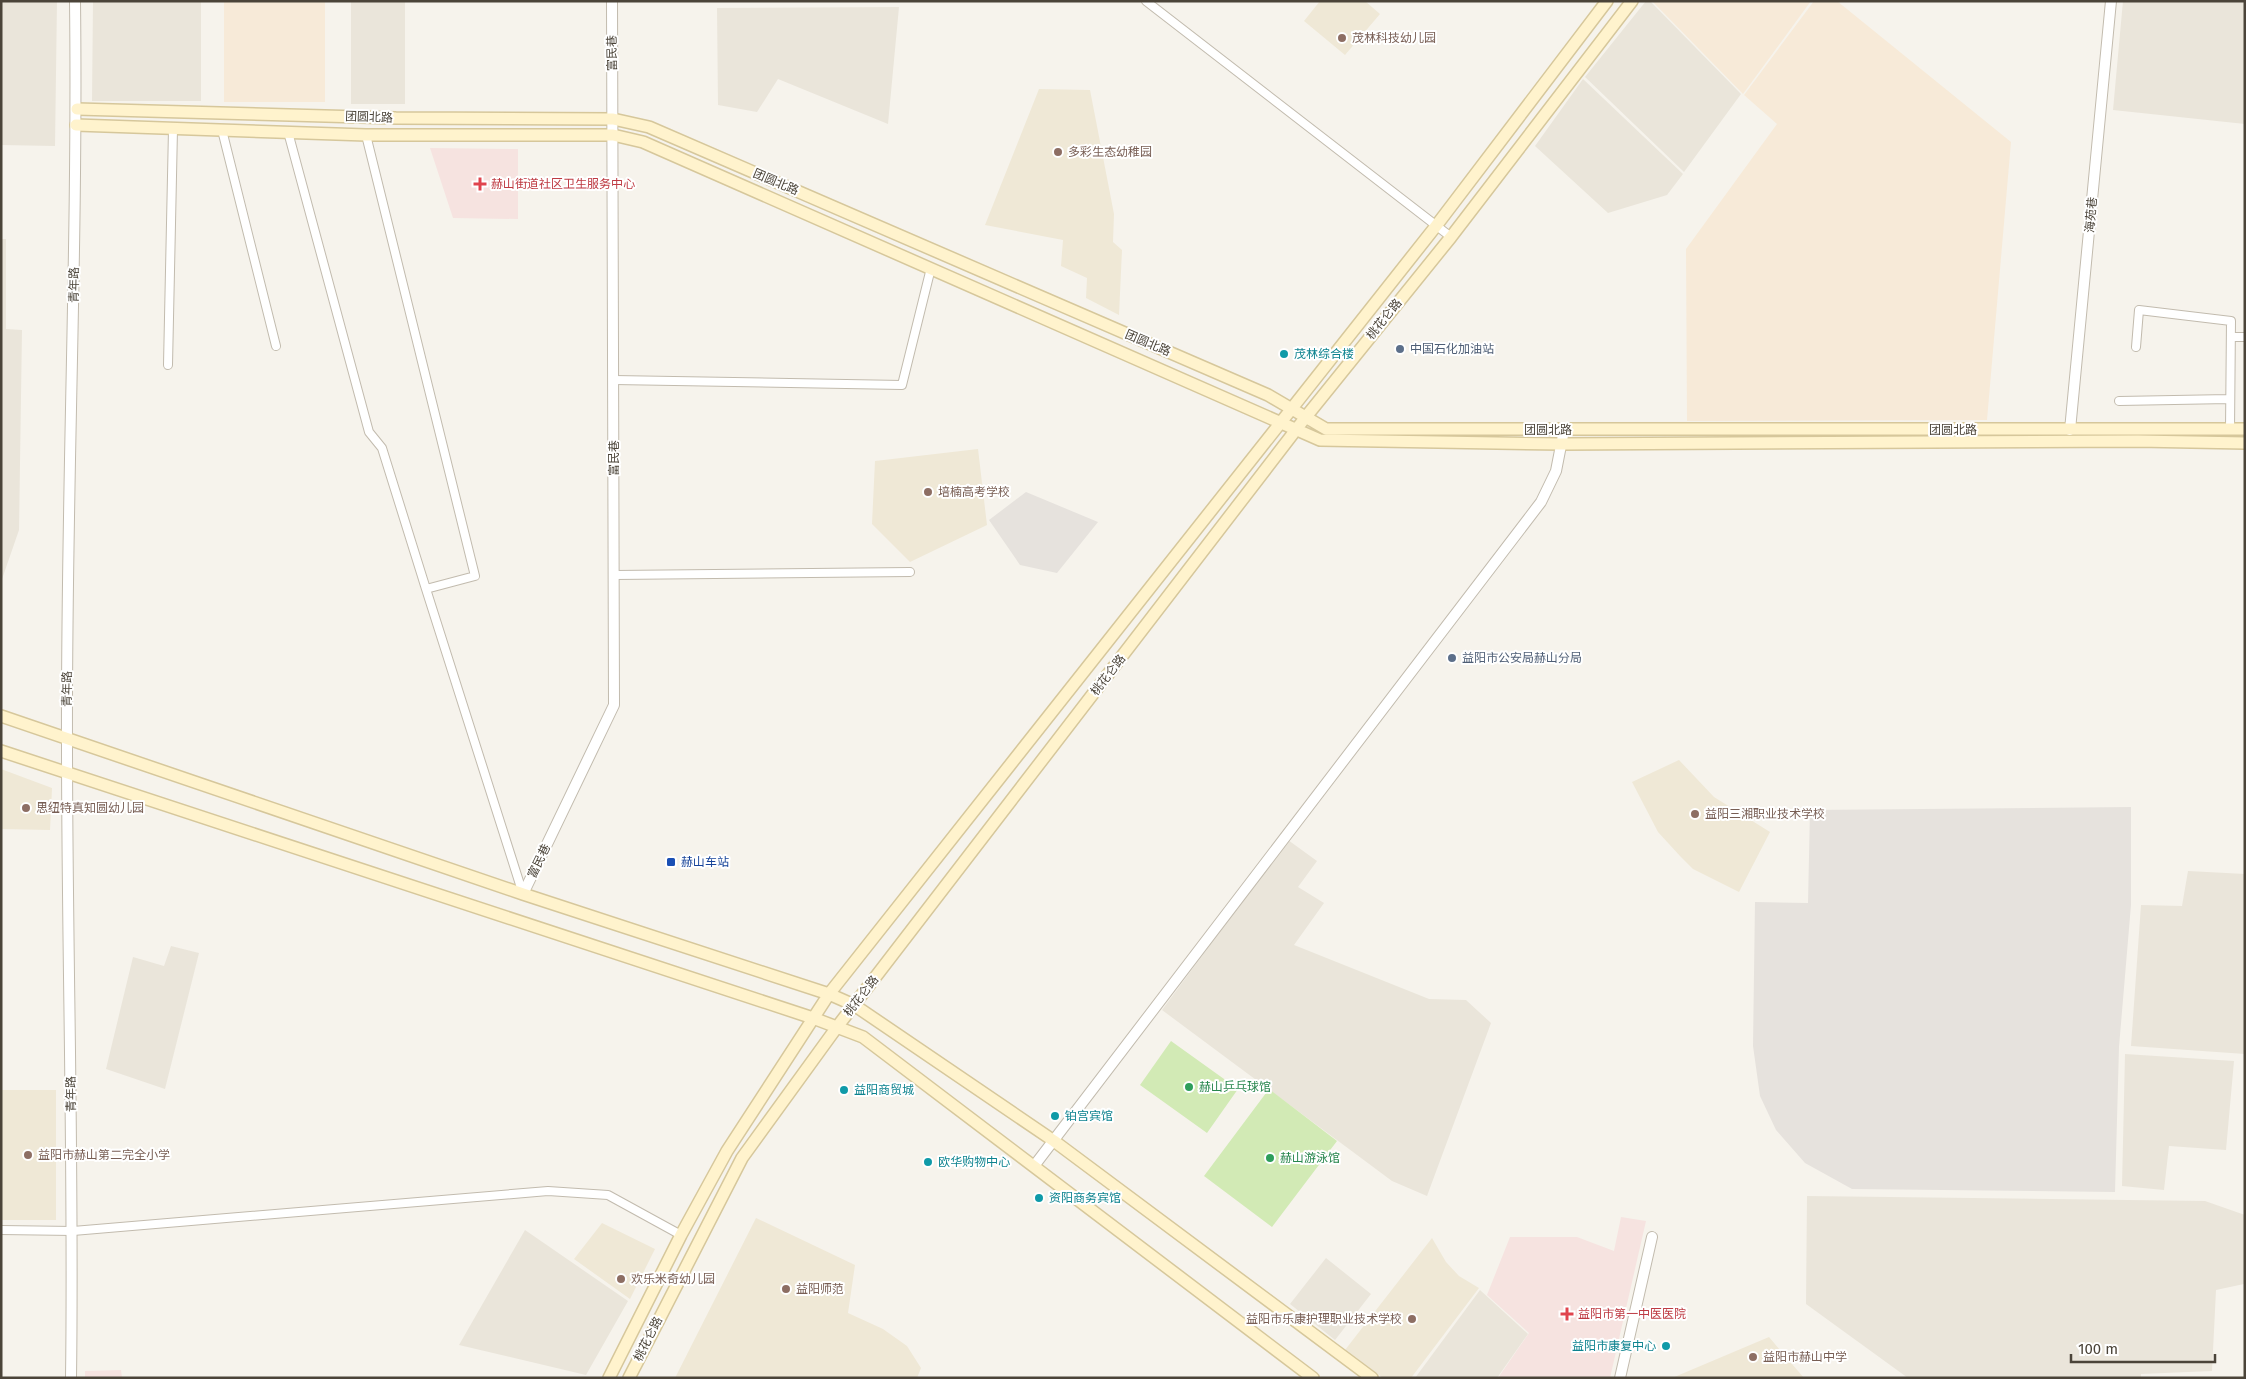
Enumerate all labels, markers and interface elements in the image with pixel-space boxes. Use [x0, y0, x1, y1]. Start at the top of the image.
place label: 茂林科技幼儿园 [1352, 31, 1436, 45]
marker: 茂林科技幼儿园 [1336, 32, 1348, 44]
street label: 富民巷 [605, 35, 619, 71]
street label: 团圆北路 [345, 109, 393, 125]
place label: 多彩生态幼稚园 [1068, 145, 1152, 159]
marker: 多彩生态幼稚园 [1052, 146, 1064, 158]
street label: 团圆北路 [751, 166, 801, 198]
marker: 赫山街道社区卫生服务中心 [473, 177, 487, 191]
place label: 赫山街道社区卫生服务中心 [491, 177, 635, 191]
street label: 海苑巷 [2082, 196, 2100, 234]
street label: 青年路 [67, 267, 81, 303]
street label: 桃花仑路 [1363, 296, 1405, 342]
street label: 团圆北路 [1123, 327, 1173, 359]
place label: 中国石化加油站 [1410, 342, 1494, 356]
marker: 中国石化加油站 [1394, 343, 1406, 355]
place label: 茂林综合楼 [1294, 347, 1354, 361]
marker: 茂林综合楼 [1278, 348, 1290, 360]
street label: 团圆北路 [1524, 423, 1572, 437]
street label: 团圆北路 [1929, 423, 1977, 437]
street label: 富民巷 [607, 440, 621, 476]
place label: 培楠高考学校 [938, 485, 1010, 499]
marker: 培楠高考学校 [922, 486, 934, 498]
place label: 益阳市公安局赫山分局 [1462, 651, 1582, 665]
street label: 桃花仑路 [1088, 652, 1128, 698]
marker: 益阳市公安局赫山分局 [1446, 652, 1458, 664]
street label: 青年路 [60, 671, 74, 707]
place label: 思纽特真知圆幼儿园 [36, 801, 144, 815]
marker: 思纽特真知圆幼儿园 [20, 802, 32, 814]
place label: 益阳三湘职业技术学校 [1705, 807, 1825, 821]
marker: 益阳三湘职业技术学校 [1689, 808, 1701, 820]
street label: 富民巷 [525, 842, 553, 880]
place label: 赫山车站 [681, 855, 729, 869]
marker: 赫山车站 [665, 856, 677, 868]
street label: 桃花仑路 [841, 973, 881, 1019]
street label: 青年路 [64, 1076, 78, 1112]
place label: 赫山乒乓球馆 [1199, 1080, 1271, 1094]
marker: 赫山乒乓球馆 [1183, 1081, 1195, 1093]
place label: 益阳商贸城 [854, 1083, 914, 1097]
marker: 益阳商贸城 [838, 1084, 850, 1096]
place label: 铂宫宾馆 [1065, 1109, 1113, 1123]
marker: 铂宫宾馆 [1049, 1110, 1061, 1122]
place label: 益阳市赫山第二完全小学 [38, 1148, 170, 1162]
marker: 益阳市赫山第二完全小学 [22, 1149, 34, 1161]
place label: 赫山游泳馆 [1280, 1151, 1340, 1165]
marker: 赫山游泳馆 [1264, 1152, 1276, 1164]
place label: 欧华购物中心 [938, 1155, 1010, 1169]
marker: 欧华购物中心 [922, 1156, 934, 1168]
place label: 资阳商务宾馆 [1049, 1191, 1121, 1205]
marker: 资阳商务宾馆 [1033, 1192, 1045, 1204]
place label: 欢乐米奇幼儿园 [631, 1272, 715, 1286]
marker: 欢乐米奇幼儿园 [615, 1273, 627, 1285]
place label: 益阳师范 [796, 1282, 844, 1296]
marker: 益阳师范 [780, 1283, 792, 1295]
marker: 益阳市第一中医医院 [1560, 1307, 1574, 1321]
place label: 益阳市第一中医医院 [1578, 1307, 1686, 1321]
place label: 益阳市乐康护理职业技术学校 [1246, 1312, 1402, 1326]
marker: 益阳市乐康护理职业技术学校 [1406, 1313, 1418, 1325]
street label: 桃花仑路 [631, 1314, 665, 1364]
scale bar [2071, 1332, 2215, 1364]
place label: 益阳市康复中心 [1572, 1339, 1656, 1353]
marker: 益阳市康复中心 [1660, 1340, 1672, 1352]
text: 100 m [2078, 1340, 2118, 1358]
place label: 益阳市赫山中学 [1763, 1350, 1847, 1364]
marker: 益阳市赫山中学 [1747, 1351, 1759, 1363]

